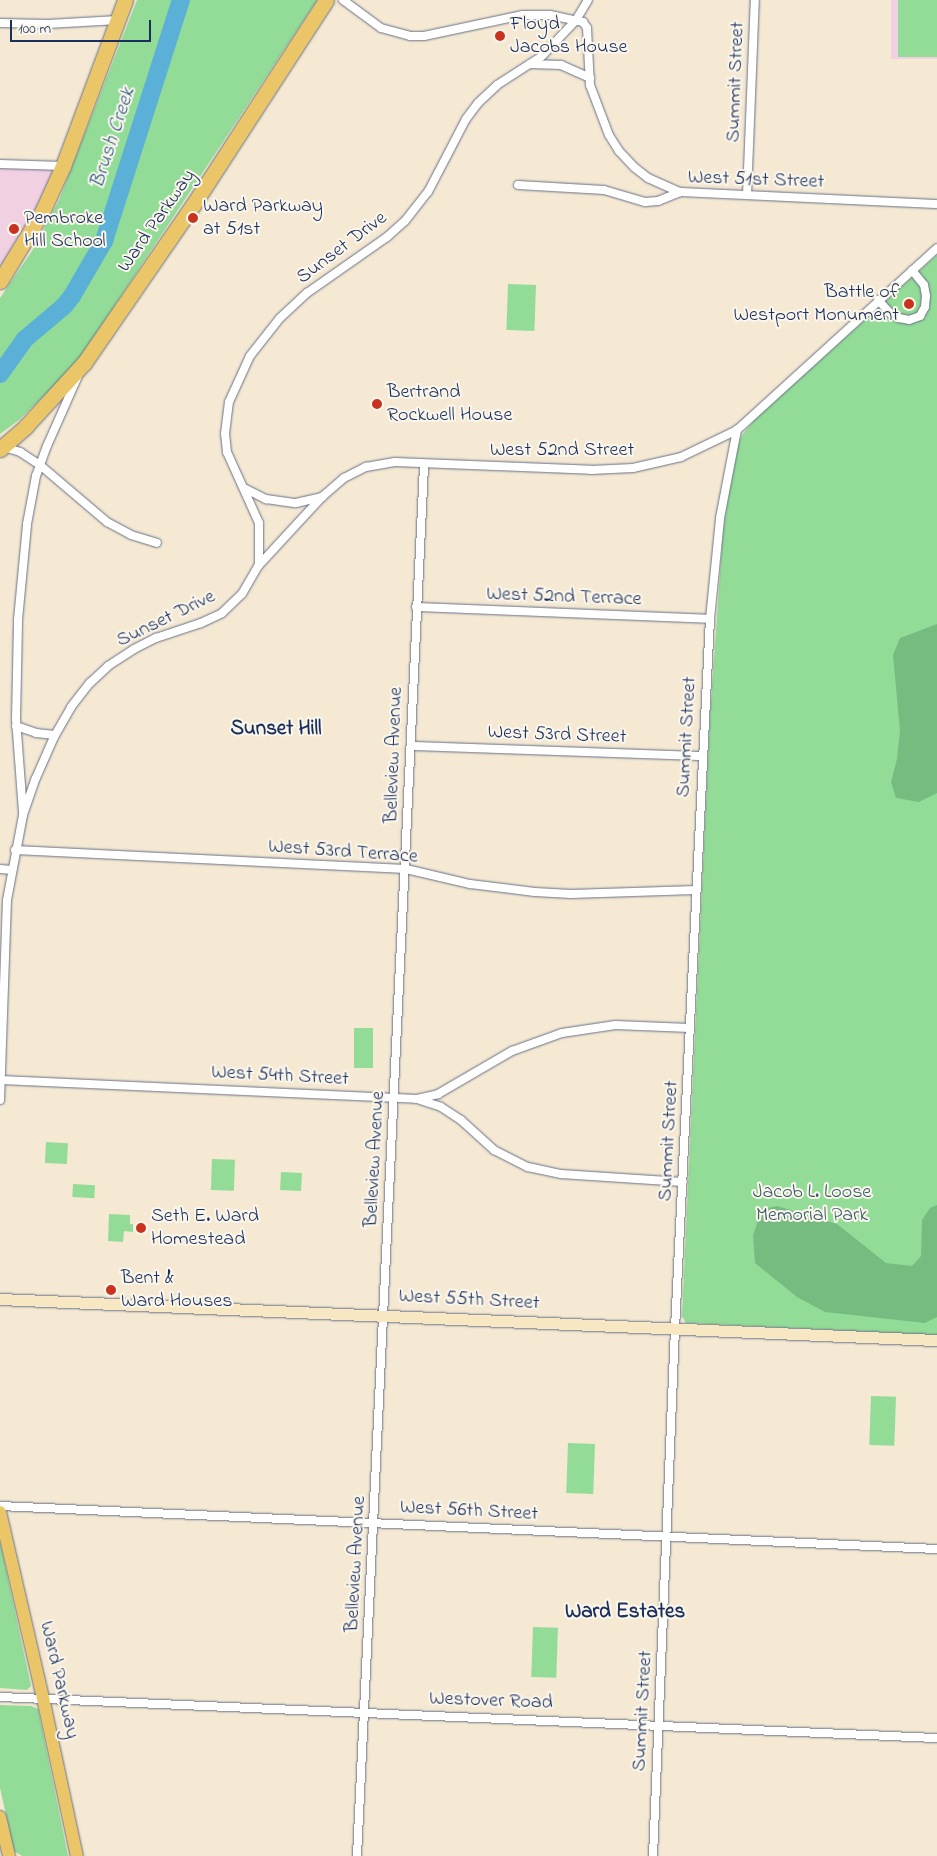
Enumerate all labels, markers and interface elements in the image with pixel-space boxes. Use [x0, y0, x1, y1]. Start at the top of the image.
scale bar [12, 10, 154, 42]
place label: Floyd Jacobs House [510, 12, 628, 59]
text: 100 m [18, 18, 51, 40]
street label: Summit Street [722, 21, 750, 143]
marker: Floyd Jacobs House [494, 30, 506, 42]
water label: Brush Creek [85, 84, 141, 192]
street label: Ward Parkway [113, 165, 201, 277]
street label: West 51st Street [687, 166, 825, 194]
place label: Ward Parkway at 51st [203, 195, 323, 242]
place label: Pembroke Hill School [24, 206, 106, 253]
street label: Sunset Drive [292, 206, 392, 290]
marker: Ward Parkway at 51st [187, 212, 199, 224]
marker: Pembroke Hill School [8, 223, 20, 235]
place label: Battle of Westport Monument [734, 280, 899, 327]
marker: Battle of Westport Monument [903, 298, 915, 310]
place label: Bertrand Rockwell House [387, 380, 512, 427]
marker: Bertrand Rockwell House [371, 398, 383, 410]
street label: West 52nd Street [490, 438, 634, 462]
street label: West 52nd Terrace [486, 582, 642, 612]
street label: Sunset Drive [113, 585, 219, 653]
street label: Summit Street [672, 676, 702, 798]
street label: Belleview Avenue [380, 686, 408, 824]
district label: Sunset Hill [230, 716, 322, 742]
street label: West 53rd Street [487, 721, 627, 749]
street label: West 53rd Terrace [267, 835, 419, 869]
street label: West 54th Street [211, 1060, 349, 1092]
street label: Summit Street [654, 1080, 684, 1202]
street label: Belleview Avenue [359, 1090, 391, 1228]
park label: Jacob L. Loose Memorial Park [753, 1180, 871, 1227]
place label: Seth E. Ward Homestead [151, 1204, 259, 1251]
marker: Seth E. Ward Homestead [135, 1222, 147, 1234]
place label: Bent & Ward Houses [121, 1266, 232, 1313]
marker: Bent & Ward Houses [105, 1284, 117, 1296]
street label: West 55th Street [398, 1284, 540, 1316]
street label: Belleview Avenue [340, 1495, 372, 1633]
street label: West 56th Street [399, 1495, 539, 1527]
district label: Ward Estates [565, 1599, 685, 1625]
street label: Ward Parkway [34, 1619, 84, 1741]
street label: Summit Street [628, 1650, 658, 1772]
street label: Westover Road [429, 1687, 553, 1715]

